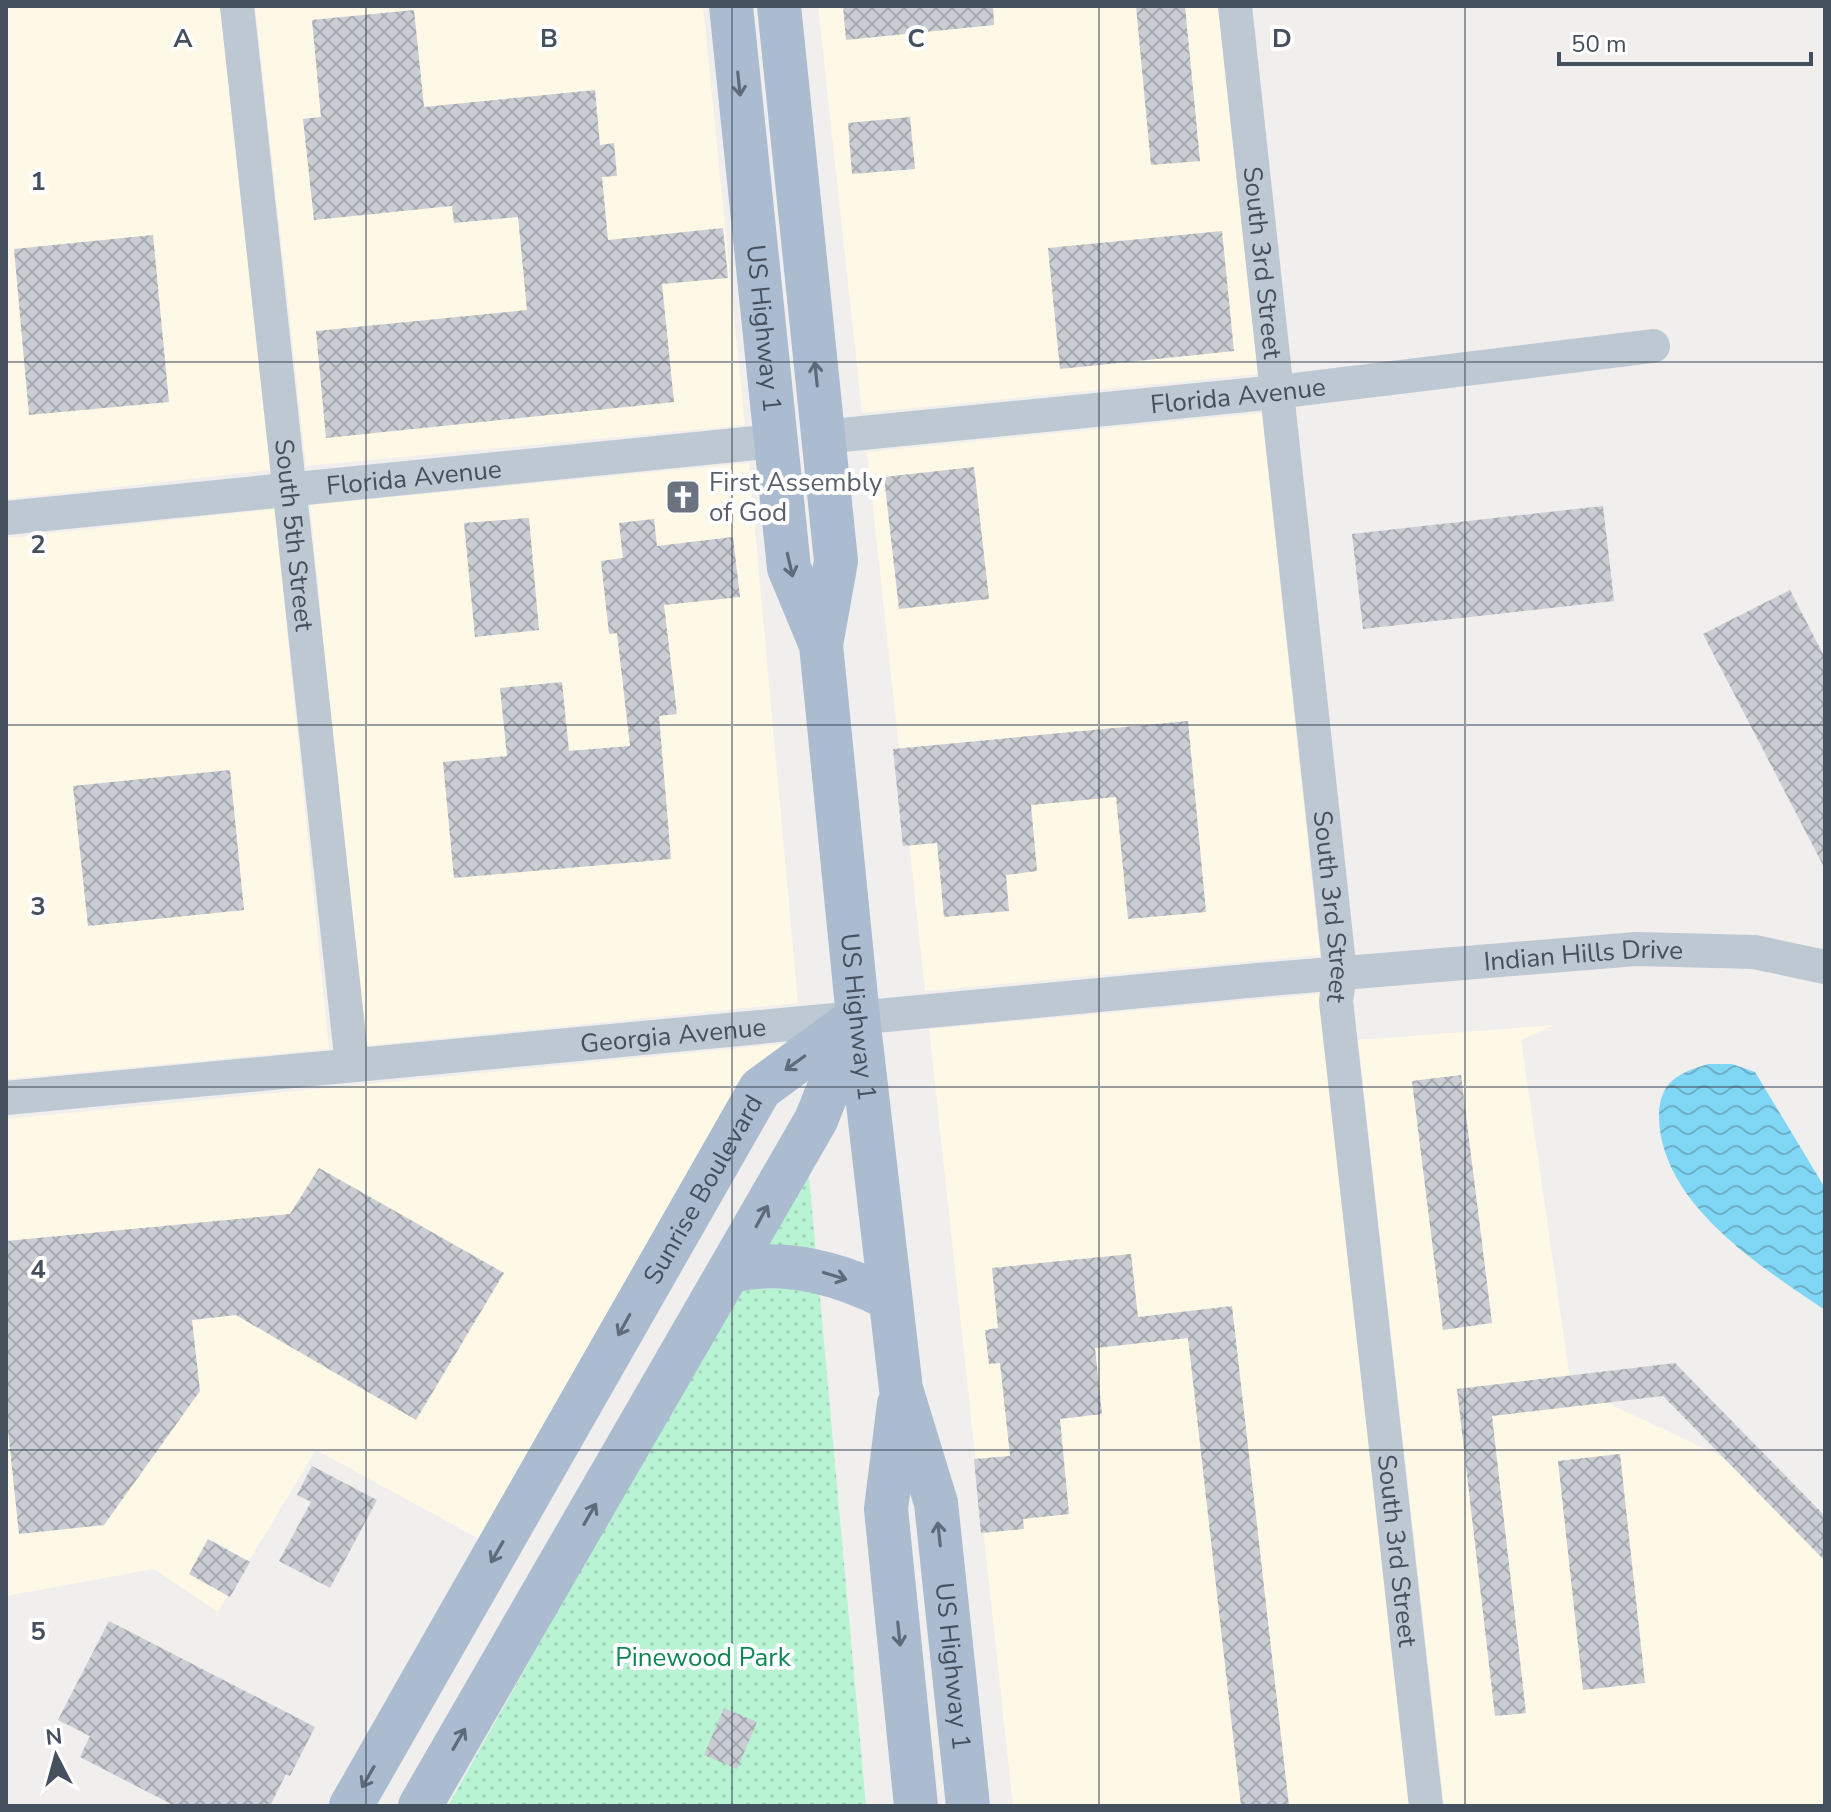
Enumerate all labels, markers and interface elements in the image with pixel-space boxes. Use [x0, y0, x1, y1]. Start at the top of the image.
scale bar [1559, 16, 1811, 66]
text: A [173, 21, 193, 56]
text: B [540, 21, 558, 56]
text: C [907, 21, 925, 56]
text: D [1272, 21, 1292, 56]
text: 50 m [1571, 28, 1627, 60]
one-way arrow [731, 70, 746, 97]
text: 1 [30, 164, 46, 199]
street label: South 3rd Street [1235, 165, 1290, 361]
street label: US Highway 1 [738, 243, 790, 414]
one-way arrow [808, 361, 823, 388]
street label: Florida Avenue [1149, 369, 1328, 422]
street label: South 5th Street [266, 437, 322, 634]
street label: Florida Avenue [325, 451, 503, 504]
place label: First Assembly of God [709, 465, 883, 530]
church icon: First Assembly of God [664, 478, 702, 516]
text: 2 [30, 527, 46, 562]
one-way arrow [783, 551, 798, 577]
street label: South 3rd Street [1304, 809, 1358, 1006]
text: 3 [30, 889, 46, 924]
street label: US Highway 1 [832, 931, 885, 1102]
street label: Indian Hills Drive [1482, 932, 1684, 979]
street label: Georgia Avenue [579, 1009, 768, 1062]
one-way arrow [785, 1055, 806, 1072]
street label: Sunrise Boulevard [635, 1088, 771, 1291]
one-way arrow [755, 1204, 770, 1228]
text: 4 [30, 1252, 46, 1287]
one-way arrow [822, 1269, 848, 1284]
one-way arrow [616, 1313, 632, 1336]
street label: South 3rd Street [1369, 1453, 1425, 1650]
one-way arrow [583, 1502, 598, 1526]
one-way arrow [932, 1521, 947, 1547]
one-way arrow [489, 1540, 505, 1563]
street label: US Highway 1 [926, 1581, 979, 1752]
text: 5 [30, 1614, 46, 1649]
one-way arrow [891, 1620, 906, 1647]
park label: Pinewood Park [615, 1640, 792, 1675]
north arrow [16, 1716, 96, 1796]
text: N [44, 1721, 64, 1753]
one-way arrow [452, 1727, 467, 1751]
one-way arrow [359, 1765, 375, 1788]

